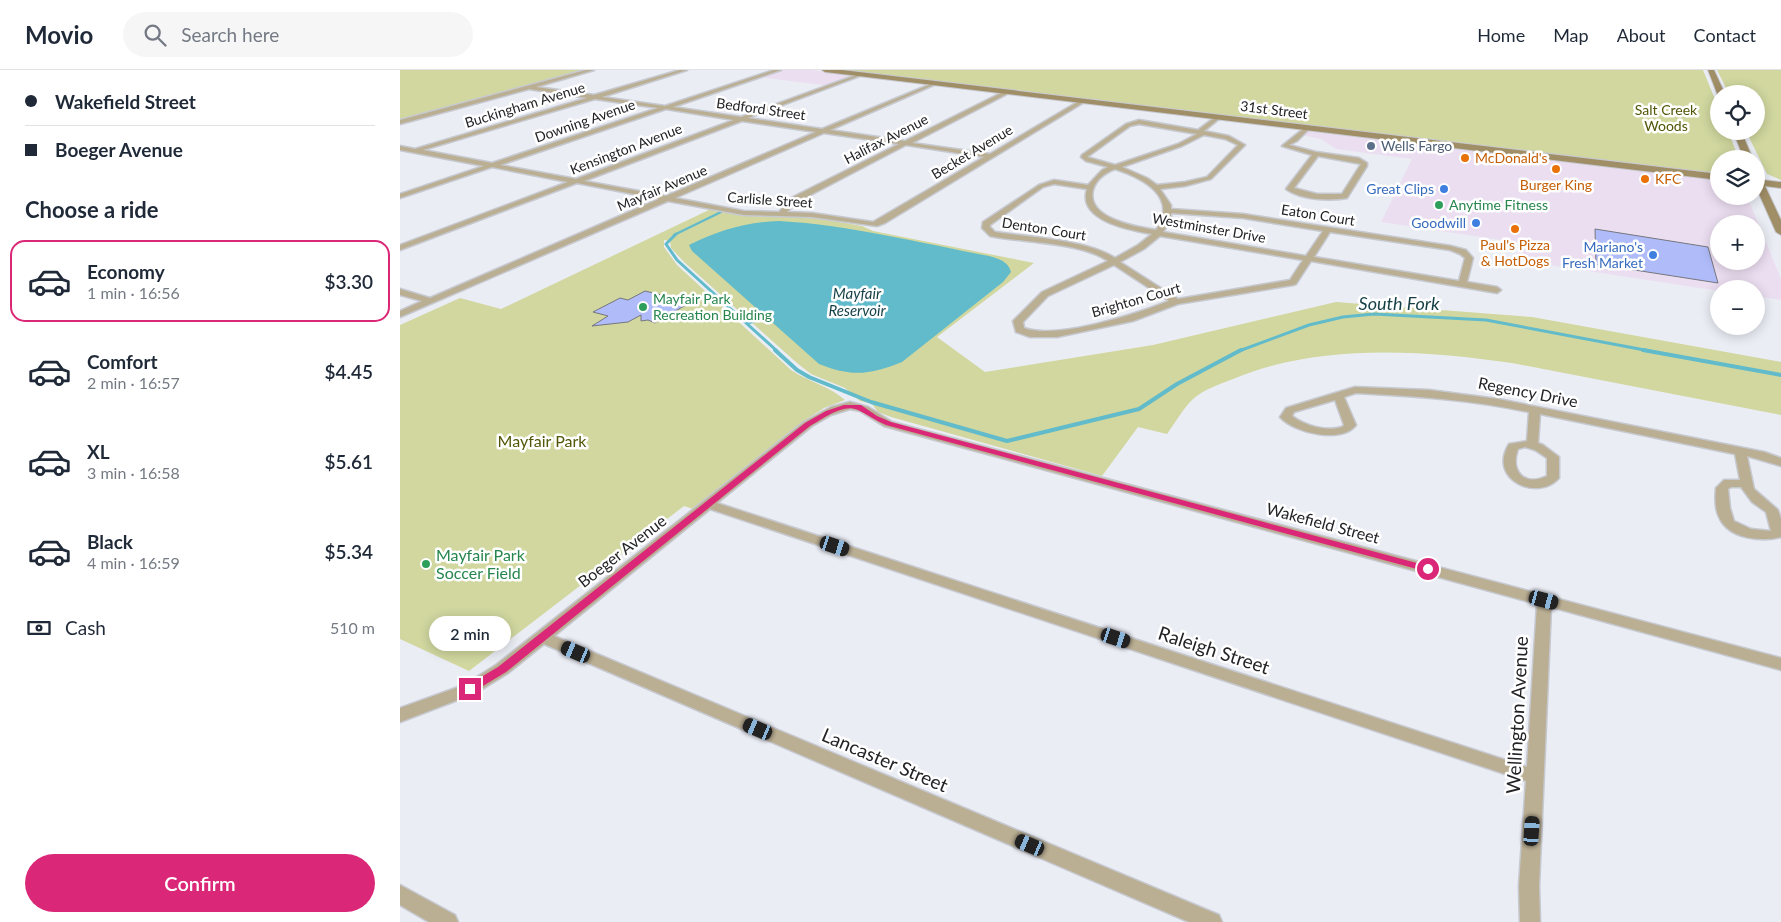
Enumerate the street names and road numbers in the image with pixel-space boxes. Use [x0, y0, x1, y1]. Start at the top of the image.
street label: Buckingham Avenue [463, 78, 587, 131]
street label: Bedford Street [715, 94, 807, 123]
street label: Downing Avenue [532, 95, 637, 146]
street label: 31st Street [1239, 97, 1309, 122]
street label: Halifax Avenue [841, 110, 931, 167]
street label: Kensington Avenue [567, 119, 684, 178]
street label: Becket Avenue [928, 121, 1015, 182]
street label: Mayfair Avenue [614, 161, 709, 214]
street label: Carlisle Street [727, 188, 813, 211]
street label: Eaton Court [1280, 200, 1356, 229]
street label: Westminster Drive [1151, 209, 1267, 246]
street label: Denton Court [1001, 213, 1087, 244]
street label: Brighton Court [1089, 279, 1182, 320]
street label: Regency Drive [1477, 373, 1580, 410]
street label: Wakefield Street [1265, 498, 1382, 547]
street label: Boeger Avenue [574, 510, 669, 591]
street label: Raleigh Street [1156, 621, 1273, 678]
street label: Wellington Avenue [1501, 636, 1532, 794]
street label: Lancaster Street [819, 723, 952, 797]

